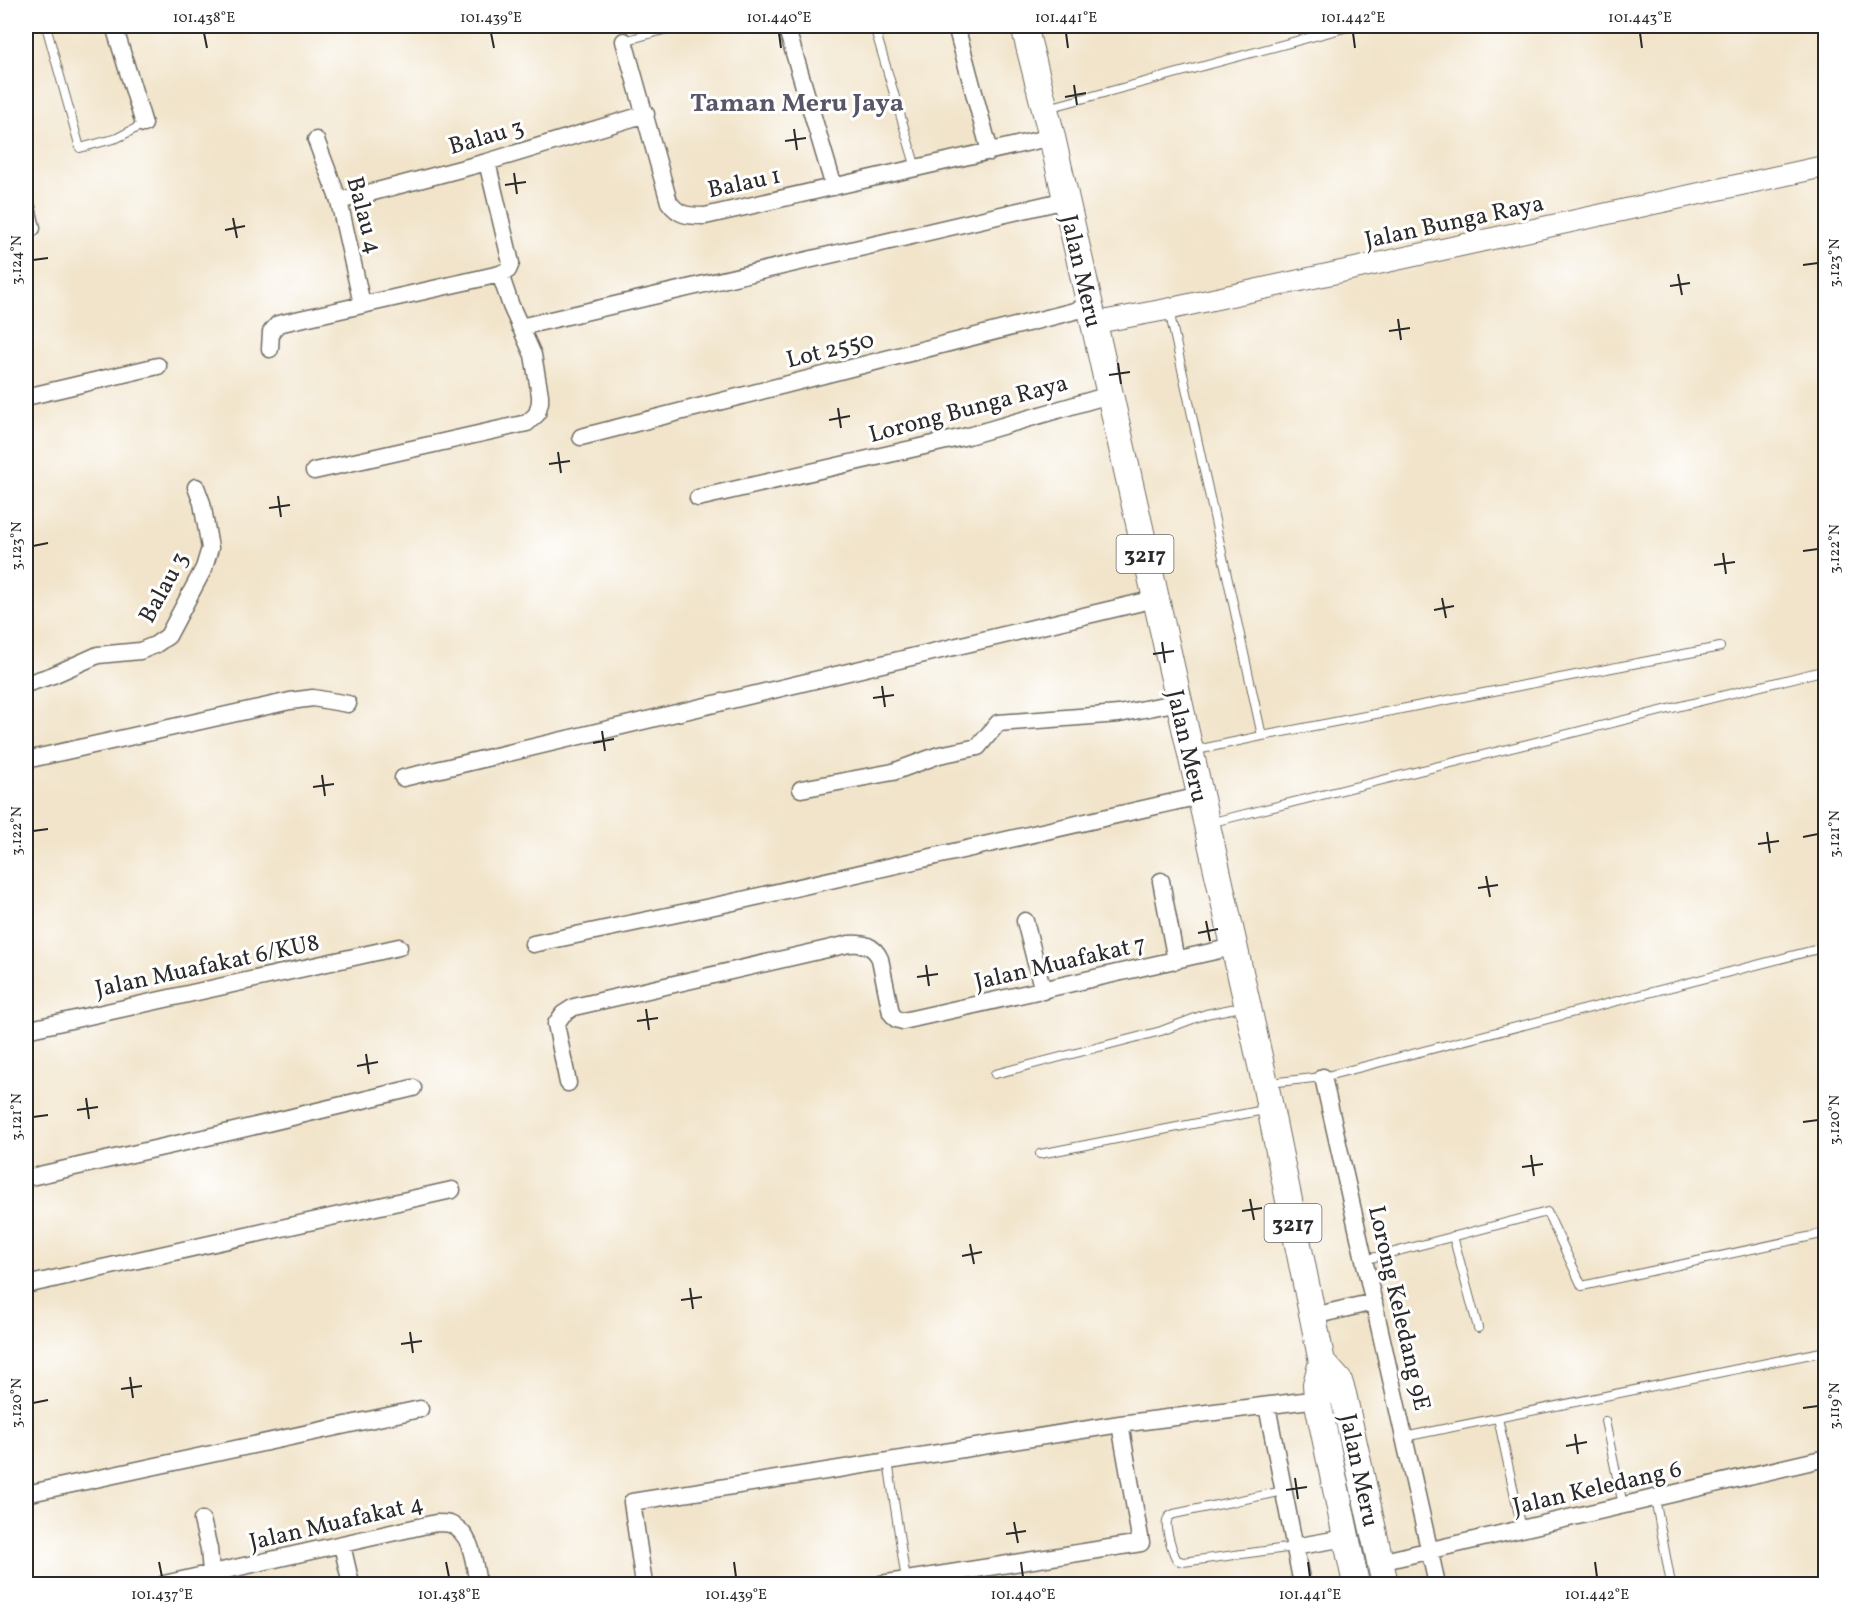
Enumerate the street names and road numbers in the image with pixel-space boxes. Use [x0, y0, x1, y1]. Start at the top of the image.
street label: Balau 3 [445, 111, 528, 165]
street label: Balau 1 [705, 160, 784, 208]
street label: Balau 4 [336, 173, 390, 258]
street label: Jalan Bunga Raya [1362, 187, 1547, 259]
street label: Jalan Meru [1051, 212, 1110, 331]
street label: Lot 2550 [783, 324, 878, 378]
street label: Lorong Bunga Raya [865, 367, 1072, 453]
road number: 3217 [1116, 535, 1174, 573]
street label: Balau 3 [131, 546, 198, 630]
street label: Jalan Meru [1157, 687, 1216, 806]
street label: Jalan Muafakat 6/KU8 [92, 927, 323, 1007]
street label: Jalan Muafakat 7 [971, 928, 1150, 1000]
street label: Lorong Keledang 9E [1358, 1203, 1438, 1414]
road number: 3217 [1264, 1204, 1322, 1242]
street label: Jalan Meru [1329, 1411, 1387, 1530]
street label: Jalan Keledang 6 [1510, 1453, 1685, 1525]
street label: Jalan Muafakat 4 [246, 1487, 427, 1561]

